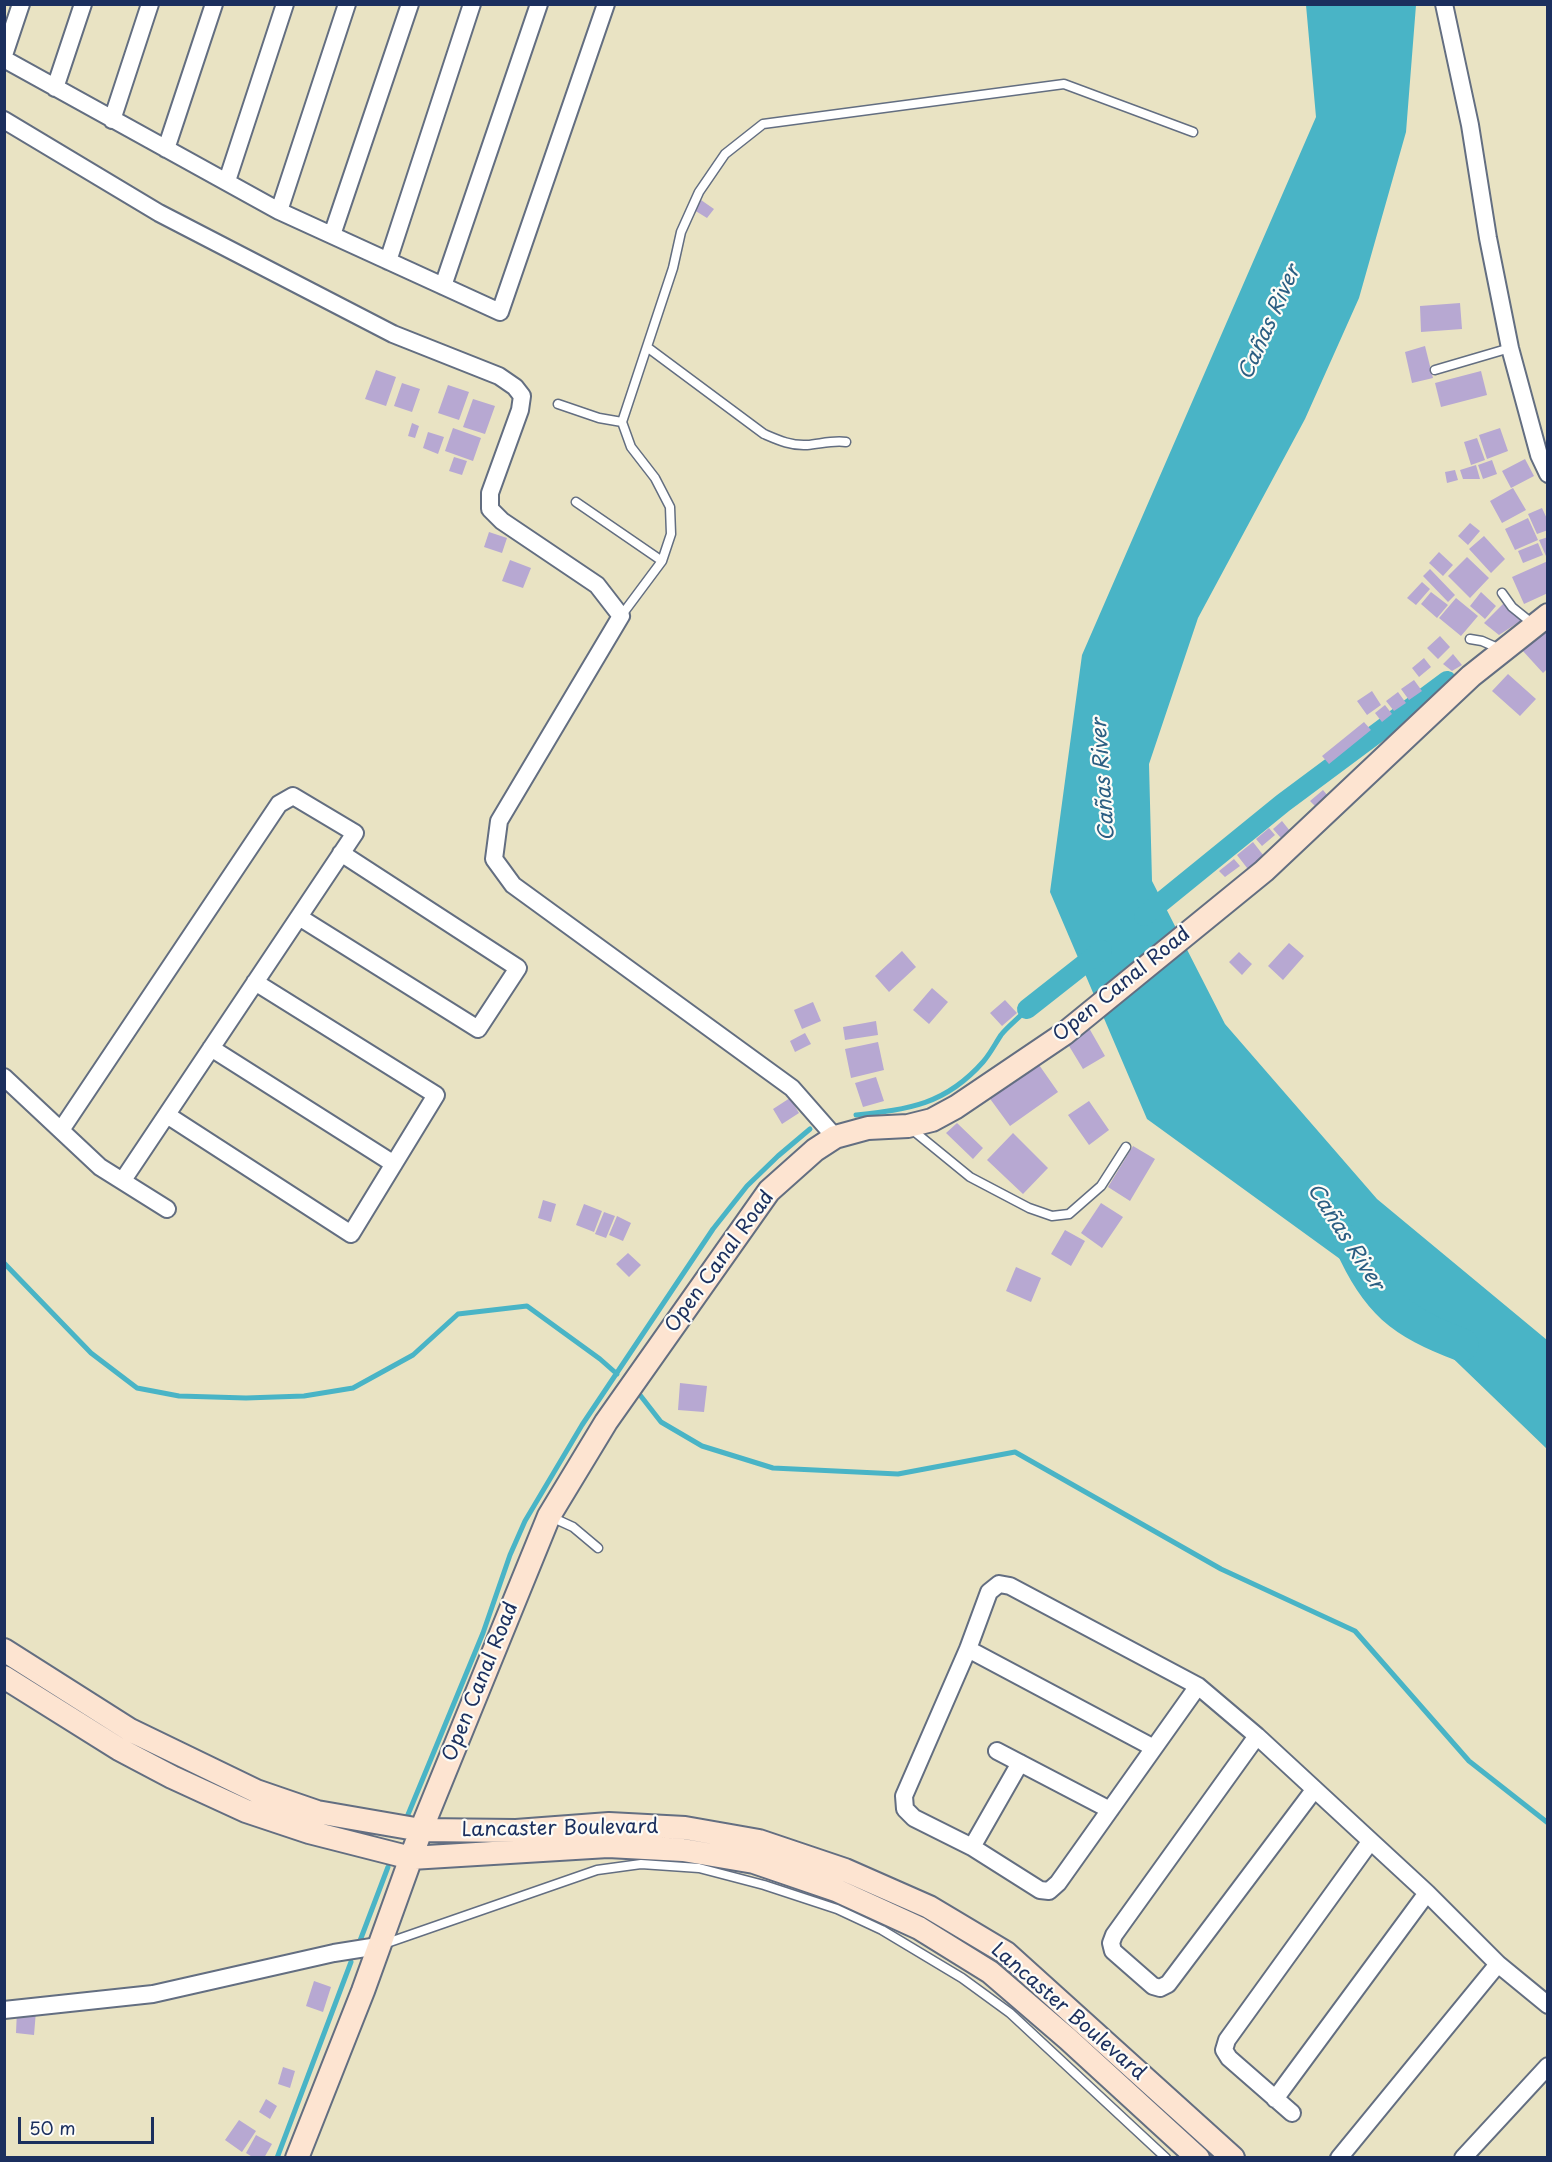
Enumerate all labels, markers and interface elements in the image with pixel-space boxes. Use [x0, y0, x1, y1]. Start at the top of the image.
water label: Cañas River [1234, 262, 1306, 384]
water label: Cañas River [1087, 718, 1121, 842]
street label: Open Canal Road [1049, 922, 1195, 1048]
water label: Cañas River [1301, 1179, 1389, 1295]
street label: Open Canal Road [660, 1186, 780, 1338]
street label: Open Canal Road [438, 1599, 524, 1765]
street label: Lancaster Boulevard [461, 1815, 659, 1843]
street label: Lancaster Boulevard [986, 1938, 1150, 2086]
scale bar [21, 2105, 158, 2143]
text: 50 m [29, 2114, 76, 2141]

